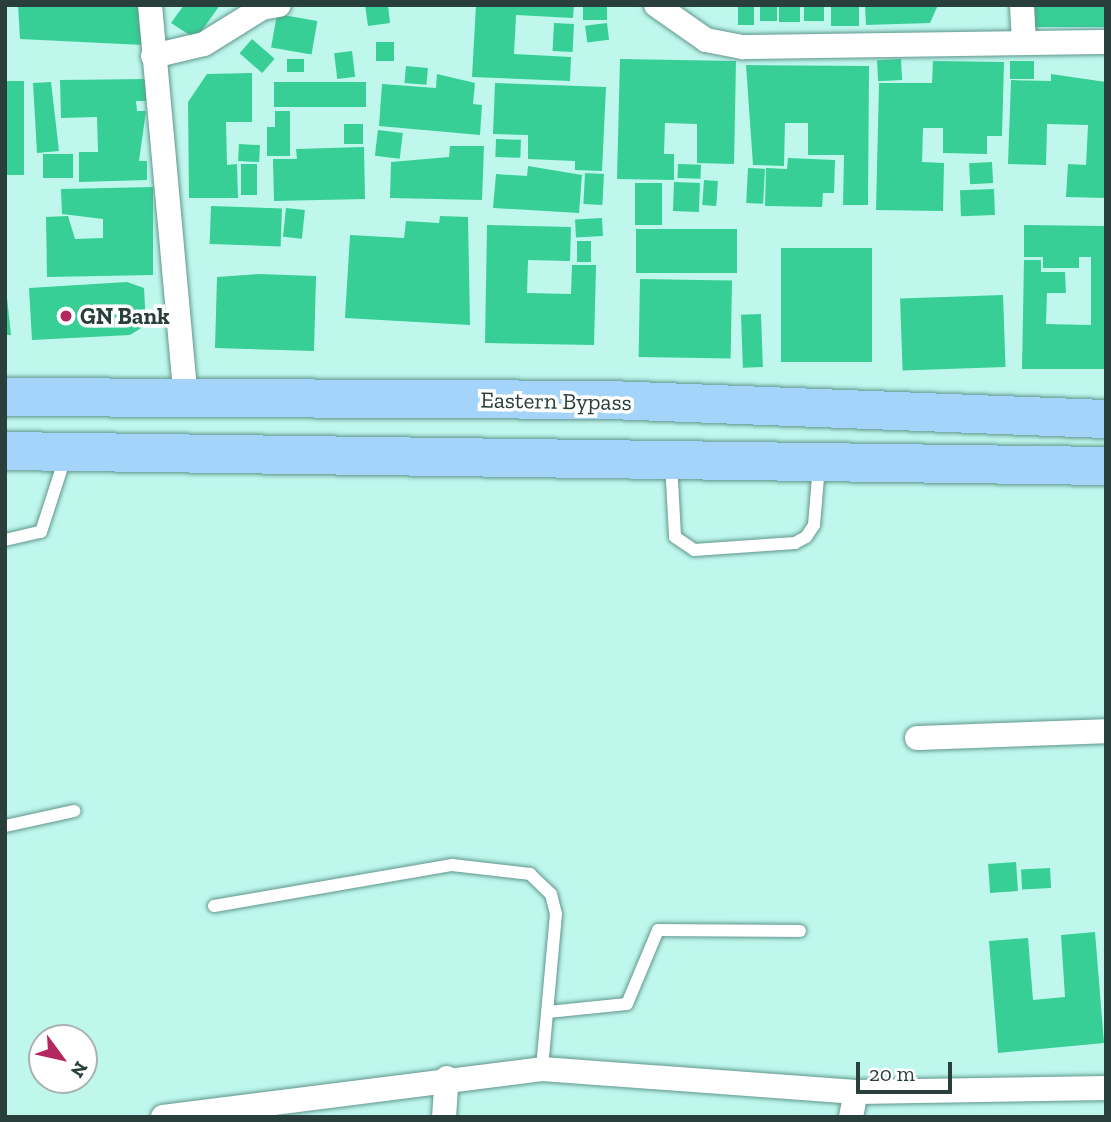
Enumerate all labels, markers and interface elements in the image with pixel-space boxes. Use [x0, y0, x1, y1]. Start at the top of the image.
place label: GN Bank [80, 302, 170, 330]
marker: GN Bank [58, 308, 74, 324]
street label: Eastern Bypass [480, 386, 632, 416]
north arrow [28, 1024, 98, 1094]
scale bar [859, 1048, 955, 1092]
text: N [66, 1057, 93, 1082]
text: 20 m [869, 1061, 915, 1086]

